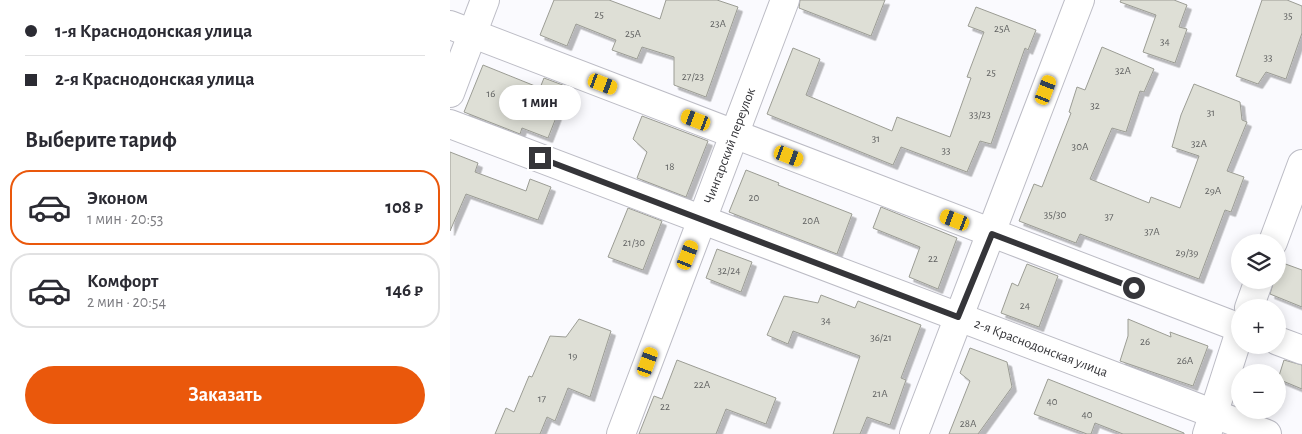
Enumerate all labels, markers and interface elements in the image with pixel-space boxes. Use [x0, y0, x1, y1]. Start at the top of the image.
house number: 25 [594, 9, 604, 20]
house number: 35 [1283, 10, 1293, 21]
house number: 23А [710, 18, 727, 29]
text: 1-я Краснодонская улица [55, 22, 252, 41]
house number: 25А [994, 23, 1011, 34]
house number: 25А [625, 28, 642, 39]
house number: 34 [1160, 36, 1170, 47]
house number: 33 [1263, 52, 1273, 63]
house number: 32А [1115, 65, 1132, 76]
house number: 25 [986, 67, 996, 78]
text: 2-я Краснодонская улица [55, 70, 254, 89]
house number: 27/23 [682, 71, 705, 82]
car [586, 72, 619, 96]
car [1033, 73, 1058, 107]
street label: Чингарский переулок [702, 85, 758, 206]
callout: 1 мин [499, 86, 581, 120]
house number: 16 [487, 88, 495, 99]
text: 1 мин [522, 94, 558, 110]
house number: 32 [1090, 100, 1100, 111]
house number: 31 [1207, 107, 1215, 118]
car [679, 108, 712, 132]
house number: 33/23 [969, 109, 991, 120]
text: Выберите тариф [25, 129, 177, 151]
house number: 31 [872, 133, 880, 144]
house number: 32А [1191, 138, 1208, 149]
house number: 30А [1072, 141, 1089, 152]
car [772, 144, 805, 168]
house number: 33 [941, 145, 951, 156]
route end [529, 147, 551, 169]
house number: 18 [666, 161, 675, 172]
icon: car [27, 185, 72, 230]
house number: 29А [1205, 185, 1222, 196]
text: Эконом [87, 189, 148, 208]
house number: 20 [749, 192, 760, 203]
text: 108 ₽ [385, 198, 423, 217]
car [938, 208, 971, 232]
house number: 35/30 [1044, 209, 1066, 220]
text: 1 мин · 20:53 [87, 211, 163, 227]
house number: 37 [1104, 211, 1114, 222]
house number: 20А [802, 215, 820, 226]
house number: 37А [1144, 226, 1160, 237]
map controls [1231, 234, 1286, 419]
button: layers [1231, 234, 1286, 289]
house number: 21/30 [623, 237, 645, 248]
car [675, 238, 700, 272]
house number: 29/39 [1175, 247, 1199, 258]
house number: 22 [928, 253, 938, 264]
house number: 32/24 [718, 265, 741, 276]
icon: car [27, 268, 72, 313]
text: Комфорт [87, 272, 158, 291]
route start [1123, 277, 1145, 299]
text: 146 ₽ [386, 281, 423, 300]
text: 2 мин · 20:54 [87, 294, 166, 310]
button: + [1231, 299, 1286, 354]
house number: 24 [1020, 300, 1030, 311]
house number: 34 [821, 315, 831, 326]
street label: 2-я Краснодонская улица [972, 316, 1110, 380]
house number: 36/21 [870, 332, 892, 343]
house number: 26 [1140, 336, 1150, 347]
car [635, 345, 660, 379]
house number: 19 [569, 350, 577, 361]
house number: 26А [1177, 355, 1194, 366]
button: − [1231, 364, 1286, 419]
button: Заказать [25, 366, 425, 424]
house number: 22А [694, 379, 711, 390]
house number: 21А [872, 388, 888, 399]
house number: 17 [538, 393, 547, 404]
house number: 40 [1046, 396, 1058, 407]
house number: 22 [660, 401, 670, 412]
house number: 40 [1081, 409, 1093, 420]
house number: 28А [960, 418, 977, 429]

